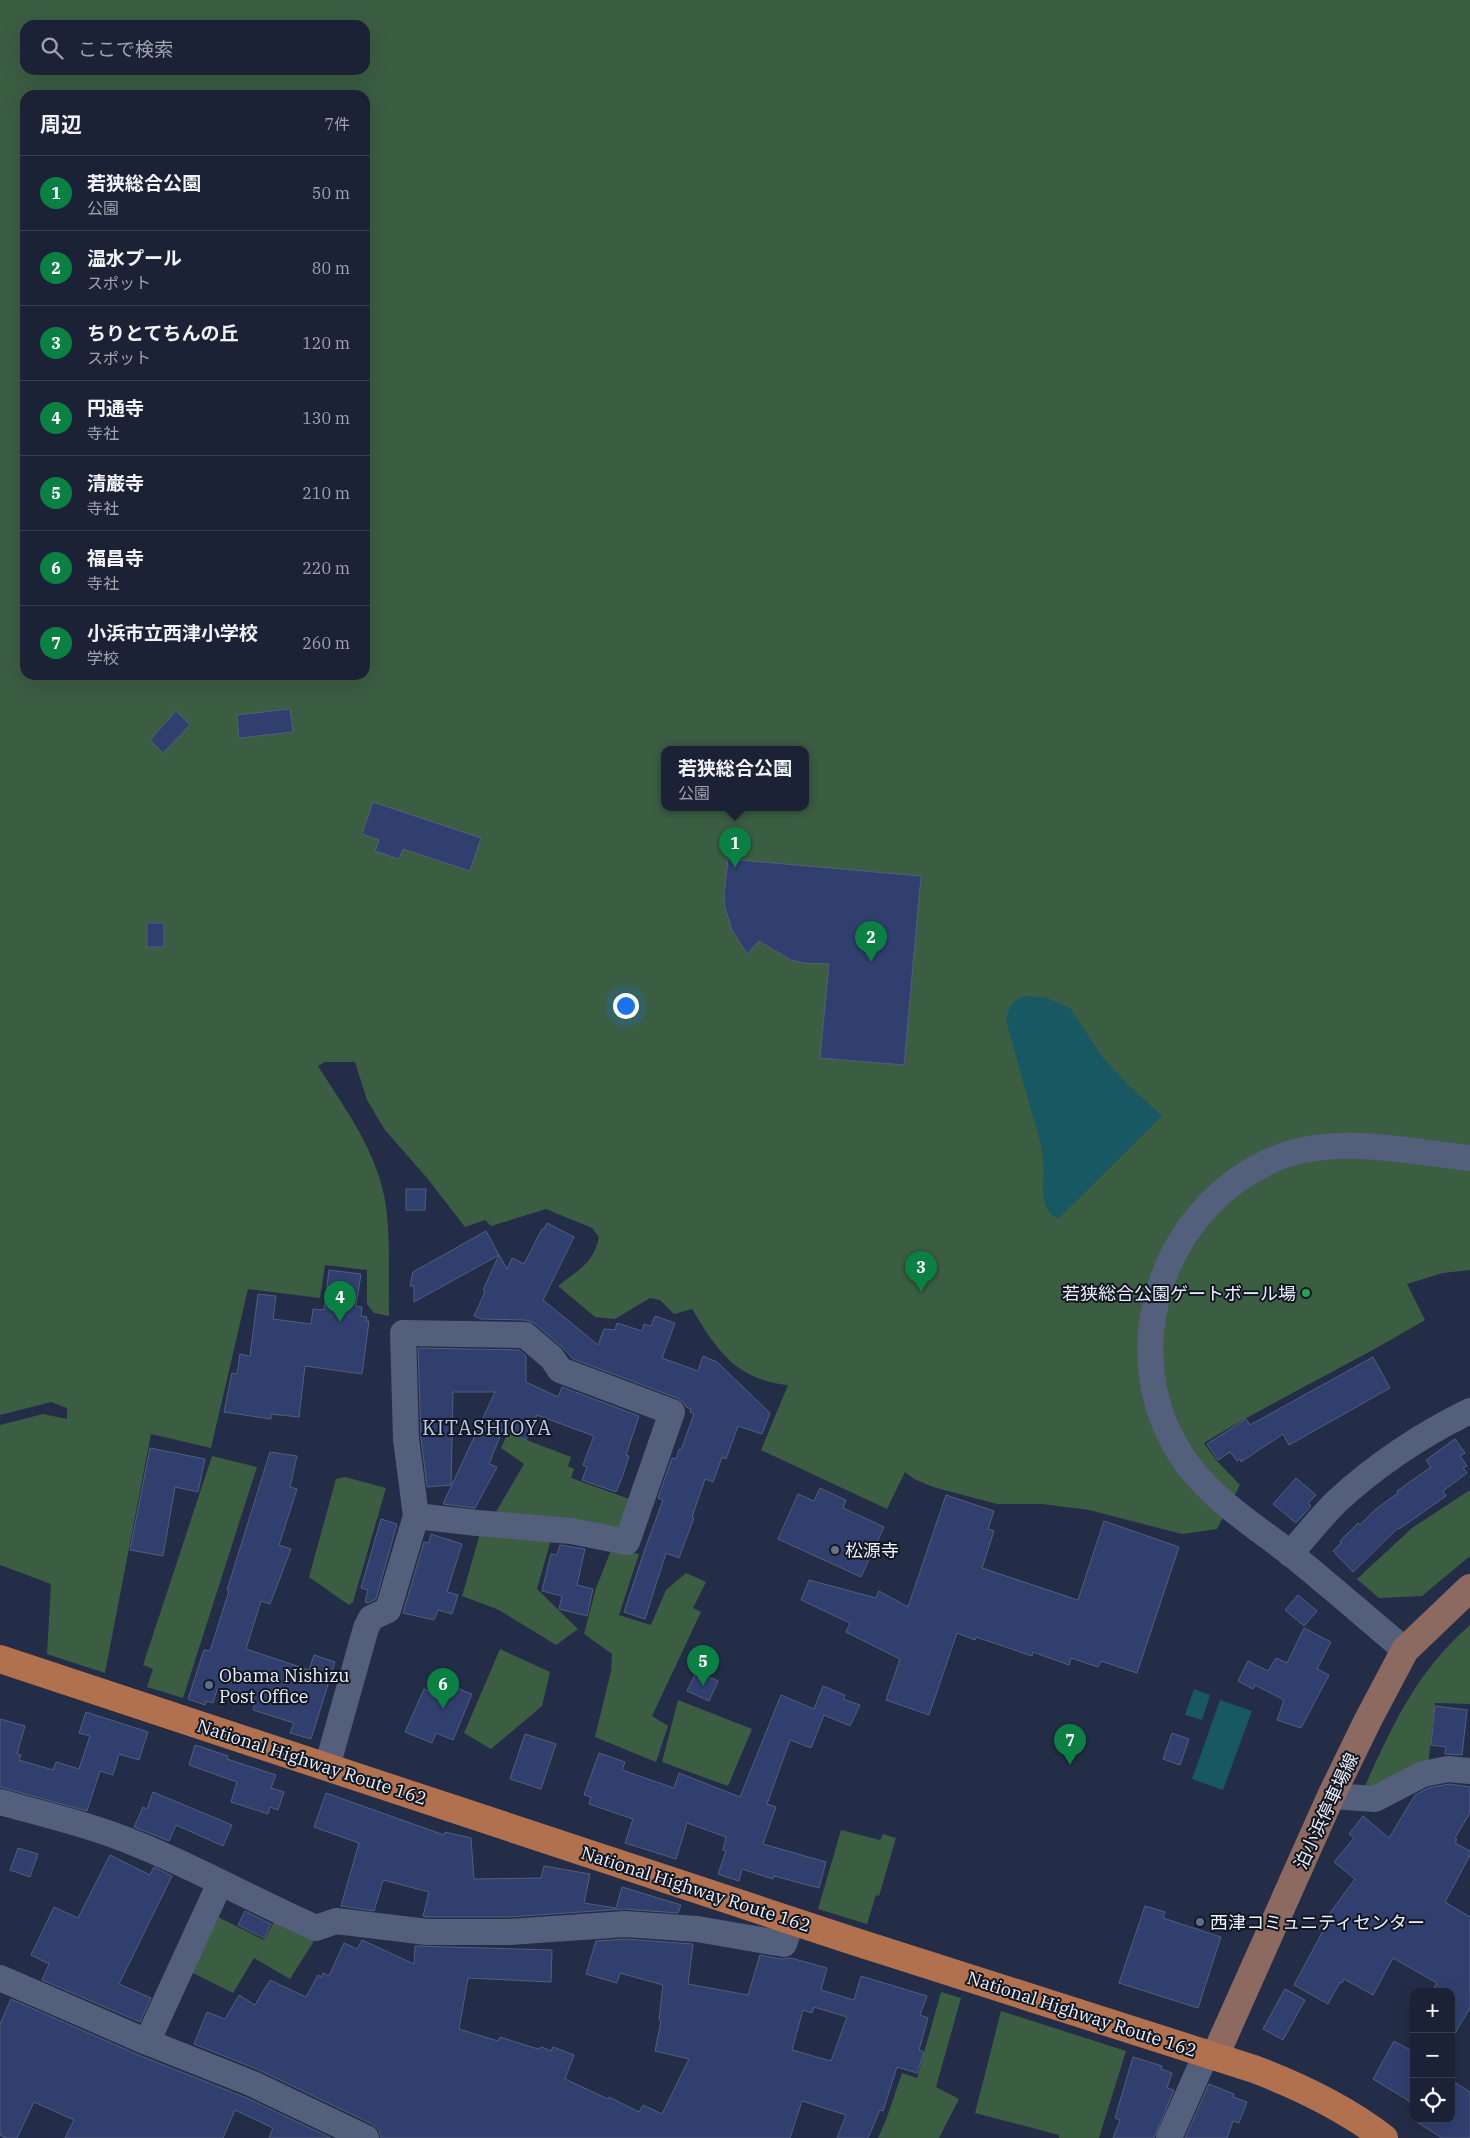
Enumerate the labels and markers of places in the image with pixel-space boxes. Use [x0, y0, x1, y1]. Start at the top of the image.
pin: 1 [719, 827, 751, 868]
pin: 2 [855, 921, 887, 962]
pin: 3 [905, 1251, 937, 1292]
pin: 4 [324, 1281, 356, 1322]
place label: 若狭総合公園ゲートボール場 [1062, 1282, 1296, 1305]
marker: 若狭総合公園ゲートボール場 [1300, 1287, 1312, 1299]
place label: 松源寺 [845, 1539, 899, 1562]
marker: 松源寺 [829, 1544, 841, 1556]
pin: 5 [687, 1645, 719, 1686]
place label: Obama Nishizu Post Office [219, 1664, 349, 1708]
pin: 6 [427, 1668, 459, 1709]
marker: Obama Nishizu Post Office [203, 1679, 215, 1691]
pin: 7 [1054, 1724, 1086, 1765]
place label: 西津コミュニティセンター [1210, 1911, 1425, 1934]
marker: 西津コミュニティセンター [1194, 1916, 1206, 1928]

